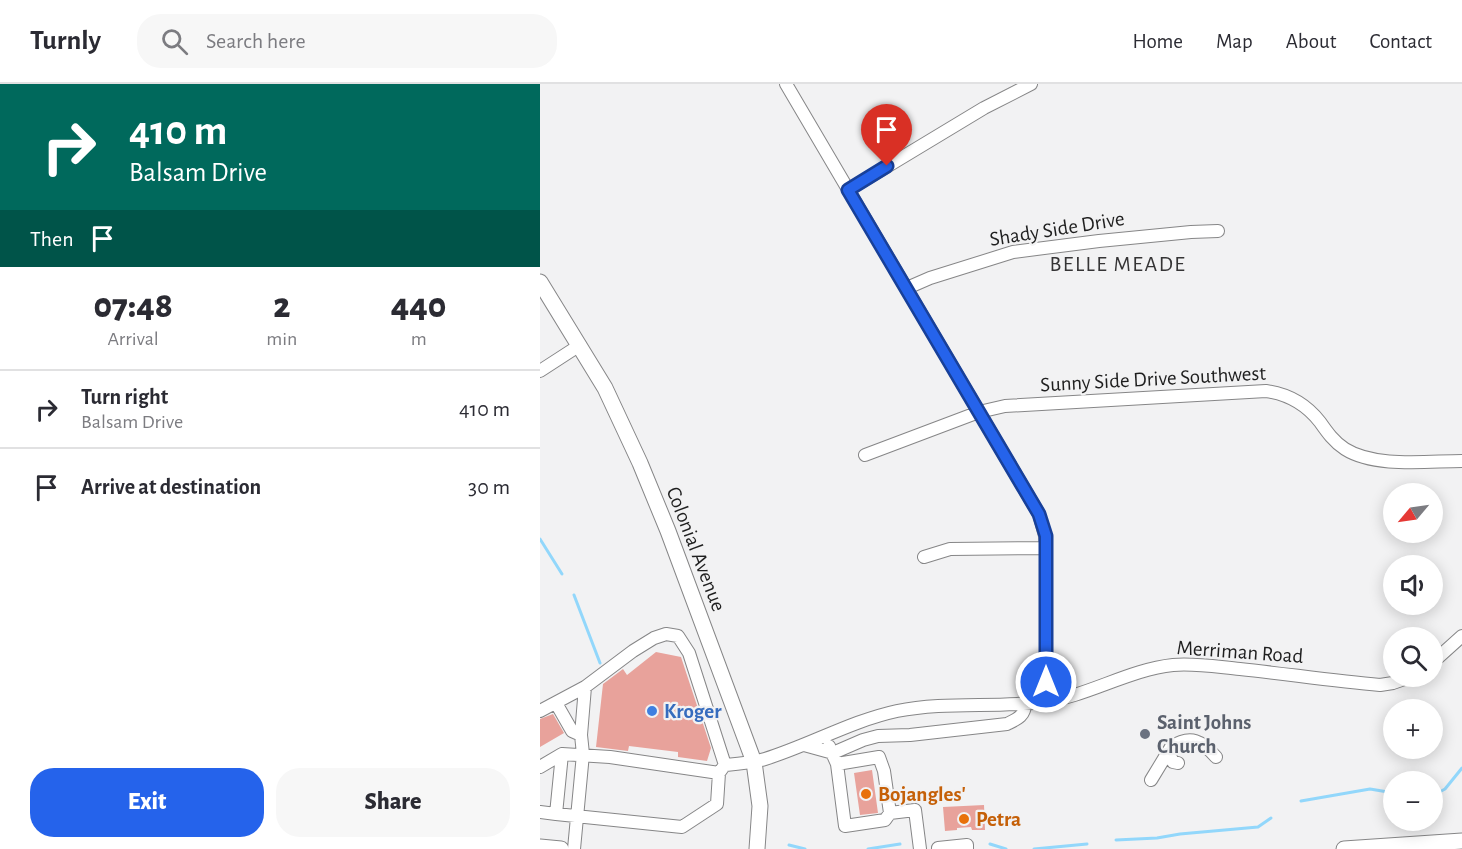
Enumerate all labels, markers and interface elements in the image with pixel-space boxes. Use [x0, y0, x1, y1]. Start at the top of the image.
search box [137, 14, 557, 68]
icon: search [158, 25, 191, 58]
text: Turnly [30, 27, 101, 55]
text: Search here [206, 30, 306, 52]
text: Home [1132, 31, 1183, 52]
text: Map [1216, 31, 1253, 52]
text: About [1286, 31, 1336, 52]
text: Contact [1369, 31, 1432, 52]
pin [861, 104, 912, 166]
icon: right [30, 108, 108, 186]
text: 410 m [129, 110, 227, 152]
icon: arrive [870, 113, 903, 146]
text: Balsam Drive [129, 159, 267, 186]
street label: Shady Side Drive [988, 208, 1126, 250]
icon: arrive [86, 222, 119, 255]
text: Then [30, 228, 74, 250]
district label: BELLE MEADE [1050, 253, 1186, 275]
text: 07:48 [93, 288, 173, 324]
text: 2 [273, 288, 290, 324]
text: 440 [391, 288, 447, 324]
text: Arrival [107, 329, 159, 349]
text: min [266, 329, 297, 349]
text: m [411, 329, 427, 349]
street label: Sunny Side Drive Southwest [1040, 363, 1267, 395]
text: Turn right [81, 386, 168, 408]
icon: right [30, 393, 63, 426]
text: 410 m [459, 398, 510, 420]
text: Balsam Drive [81, 412, 183, 432]
icon: arrive [30, 471, 63, 504]
text: Arrive at destination [81, 476, 261, 498]
text: 30 m [468, 476, 510, 498]
north arrow [1383, 483, 1443, 543]
map controls [1383, 483, 1443, 831]
street label: Colonial Avenue [663, 484, 729, 614]
button: sound [1383, 555, 1443, 615]
button: search [1383, 627, 1443, 687]
street label: Merriman Road [1176, 637, 1304, 667]
position arrow [1014, 650, 1078, 714]
button: + [1383, 699, 1443, 759]
place label: Kroger [664, 701, 722, 722]
marker: Kroger [645, 704, 659, 718]
place label: Saint Johns Church [1157, 712, 1251, 757]
marker: Saint Johns Church [1138, 727, 1152, 741]
button: Exit [30, 768, 264, 837]
button: Share [276, 768, 510, 837]
button: − [1383, 771, 1443, 831]
place label: Bojangles' [878, 784, 966, 805]
marker: Bojangles' [859, 787, 873, 801]
place label: Petra [976, 809, 1021, 830]
marker: Petra [957, 812, 971, 826]

